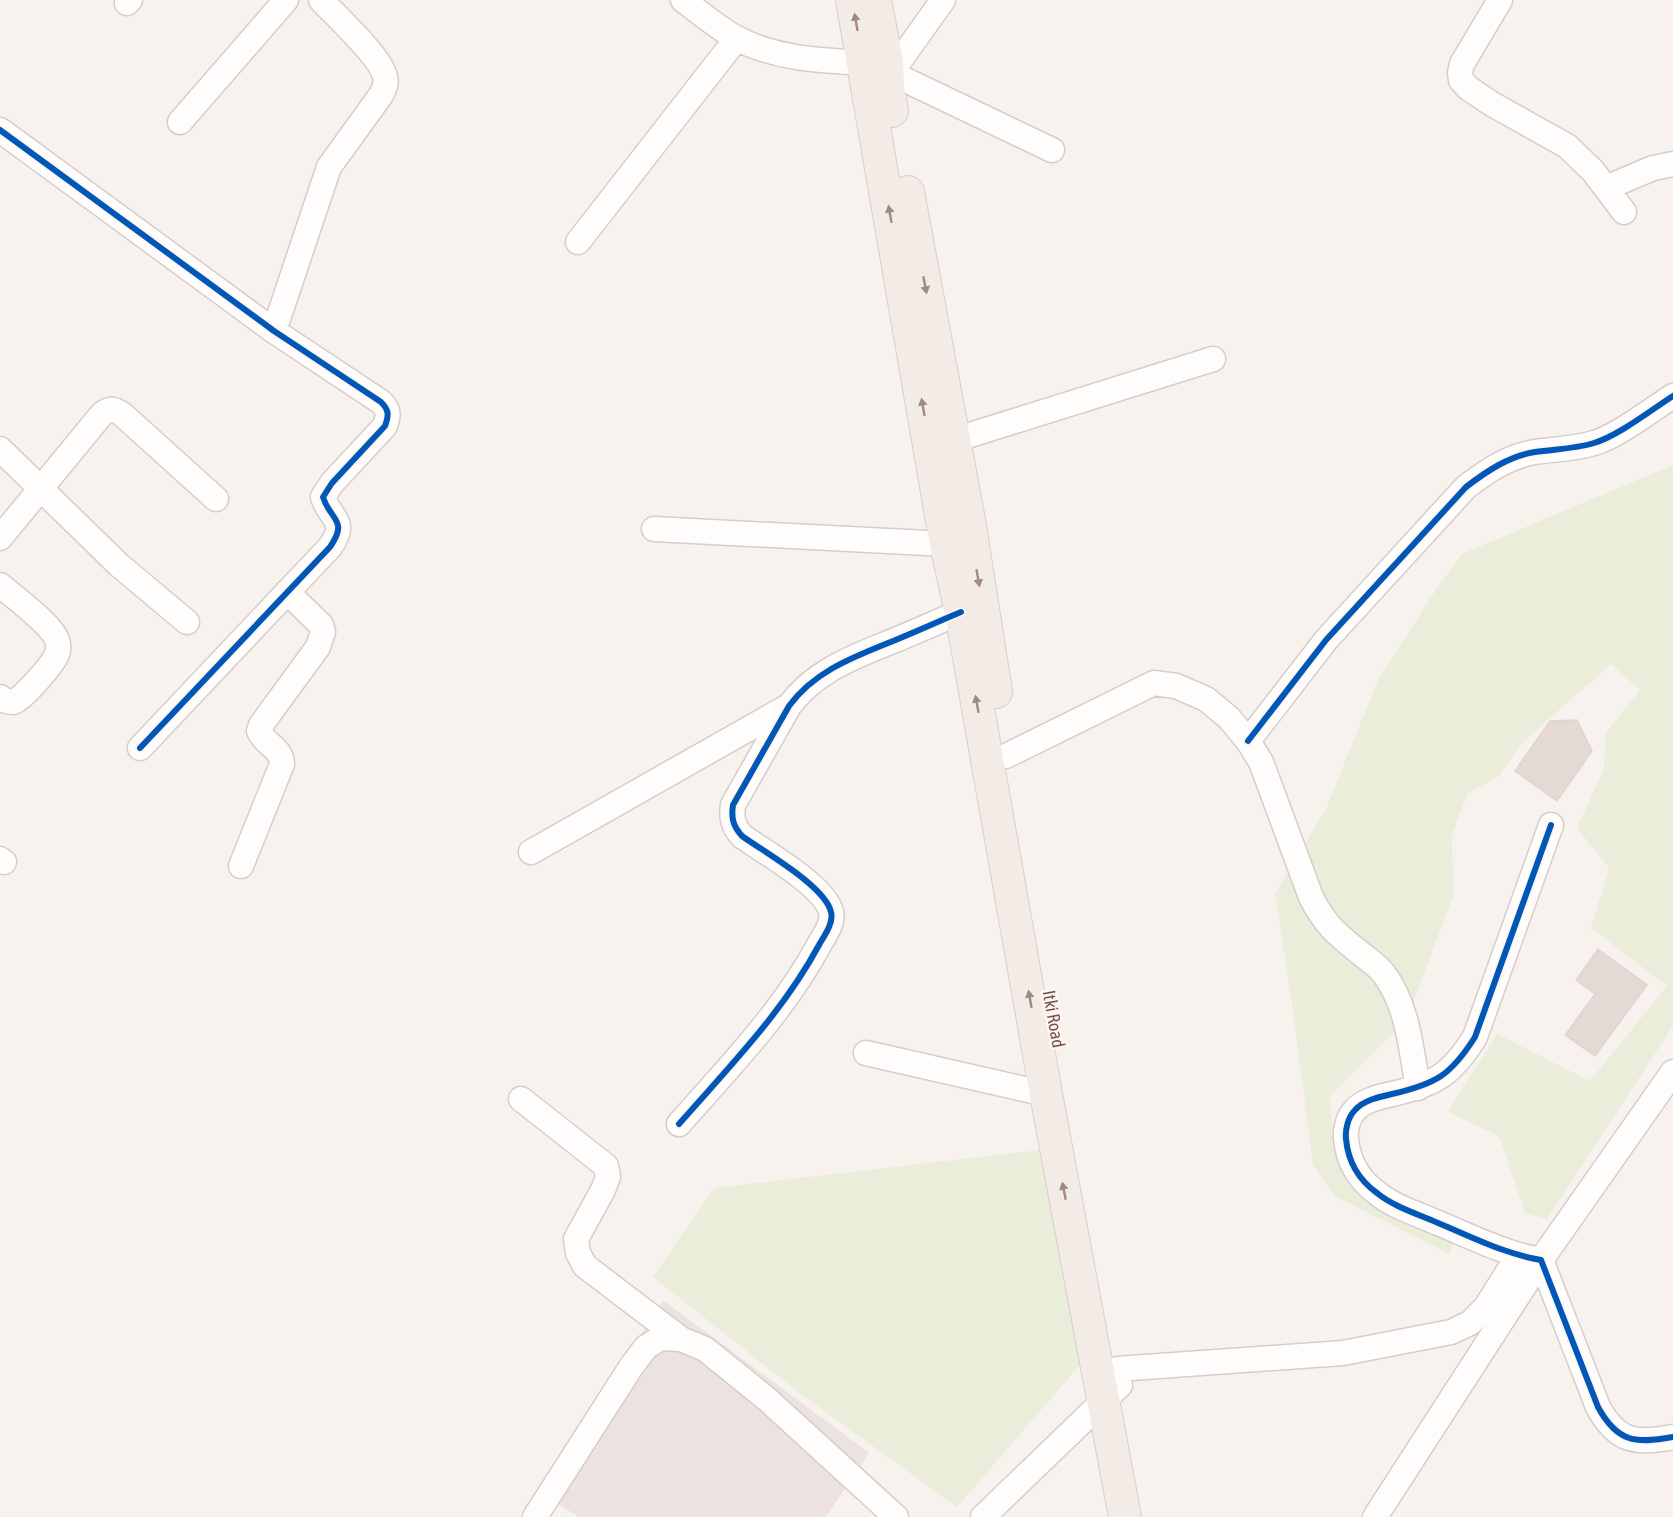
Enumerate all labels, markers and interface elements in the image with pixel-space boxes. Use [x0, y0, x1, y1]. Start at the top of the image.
one-way arrow [851, 13, 860, 32]
one-way arrow [885, 205, 894, 224]
one-way arrow [921, 276, 930, 295]
one-way arrow [918, 397, 927, 416]
one-way arrow [974, 569, 983, 588]
one-way arrow [972, 694, 981, 713]
street label: Itki Road [1039, 989, 1069, 1049]
one-way arrow [1025, 990, 1034, 1009]
one-way arrow [1059, 1181, 1068, 1200]

